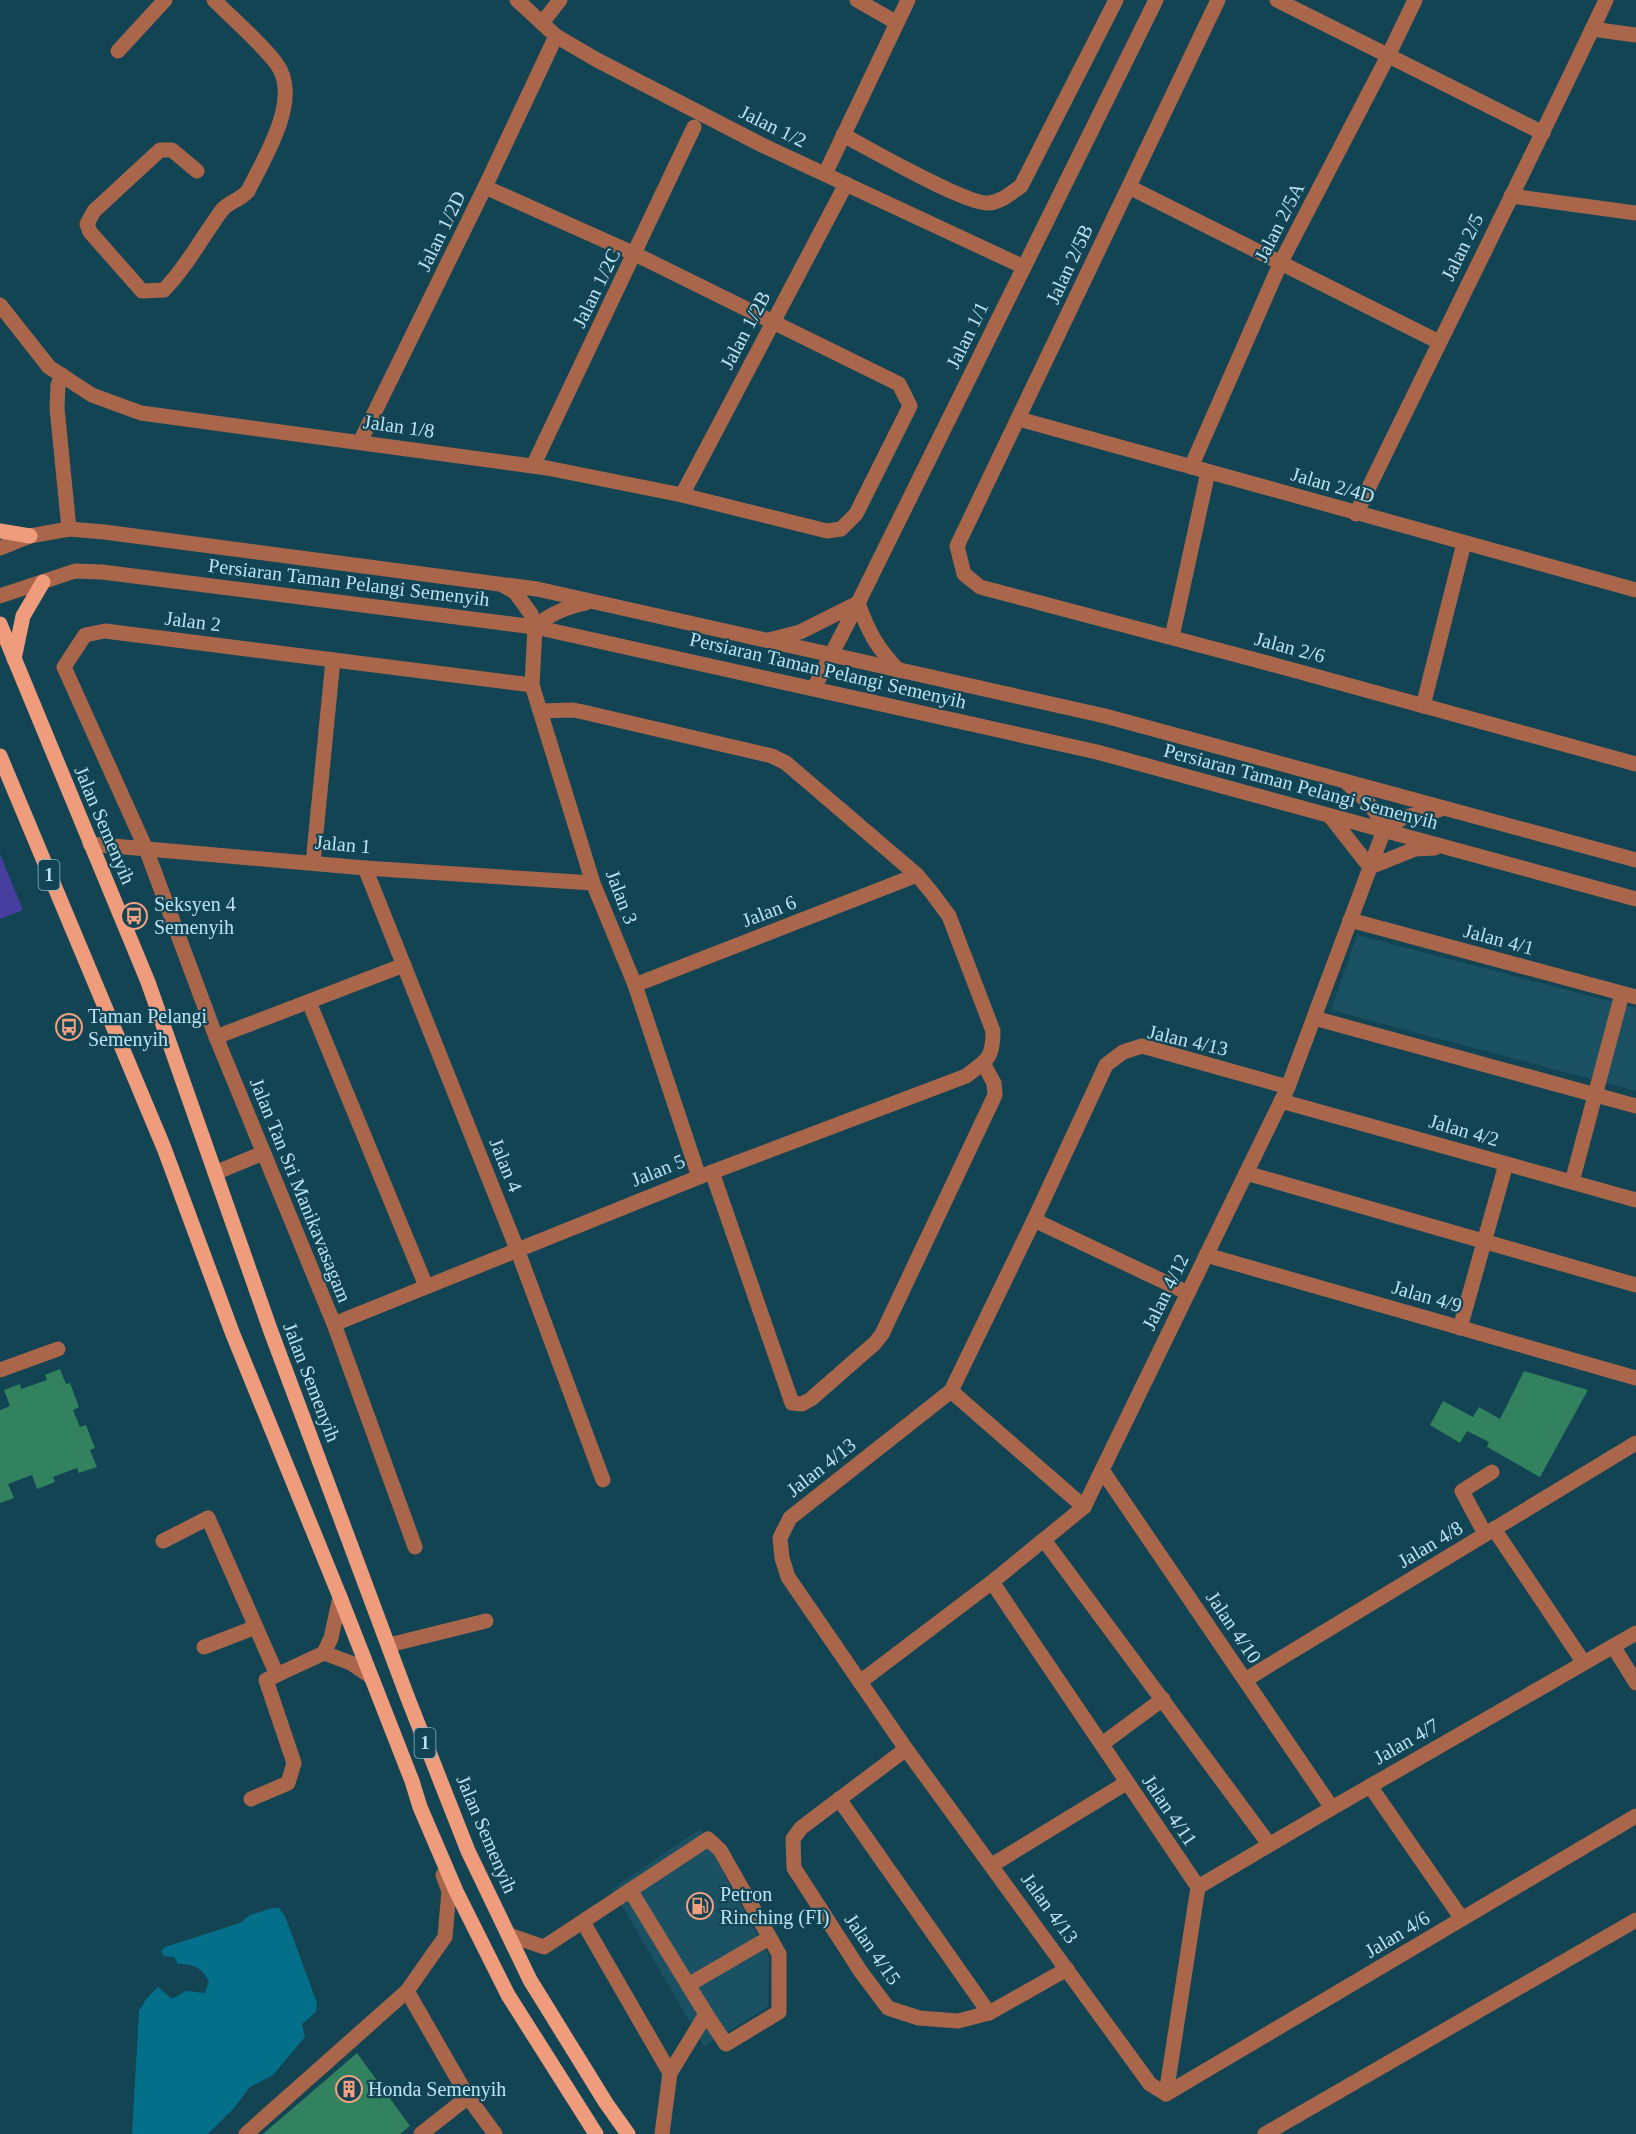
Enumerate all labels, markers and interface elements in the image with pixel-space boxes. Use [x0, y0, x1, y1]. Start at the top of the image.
street label: Jalan 1/2 [736, 100, 810, 152]
street label: Jalan 2/5A [1250, 178, 1309, 265]
street label: Jalan 1/2D [412, 187, 470, 275]
street label: Jalan 2/5 [1436, 210, 1488, 284]
street label: Jalan 2/5B [1041, 221, 1097, 307]
street label: Jalan 1/2C [567, 245, 625, 331]
street label: Jalan 1/2B [715, 287, 775, 373]
street label: Jalan 1/1 [941, 298, 993, 372]
street label: Jalan 1/8 [362, 410, 436, 442]
street label: Jalan 2/4D [1289, 463, 1377, 507]
street label: Persiaran Taman Pelangi Semenyih [207, 554, 491, 611]
street label: Jalan 2 [164, 607, 222, 635]
street label: Persiaran Taman Pelangi Semenyih [687, 627, 968, 714]
street label: Jalan 2/6 [1253, 627, 1327, 667]
street label: Persiaran Taman Pelangi Semenyih [1161, 739, 1441, 834]
street label: Jalan Semenyih [69, 763, 140, 888]
street label: Jalan 1 [314, 831, 372, 857]
road number: 1 [38, 860, 60, 890]
street label: Jalan 3 [602, 867, 642, 927]
street label: Jalan 6 [739, 891, 799, 931]
place label: Seksyen 4 Semenyih [154, 893, 236, 939]
bus stop icon: Seksyen 4 Semenyih [119, 901, 149, 931]
street label: Jalan 4/1 [1462, 919, 1536, 959]
place label: Taman Pelangi Semenyih [88, 1005, 208, 1051]
bus stop icon: Taman Pelangi Semenyih [54, 1012, 84, 1042]
street label: Jalan 4/13 [1146, 1020, 1230, 1060]
street label: Jalan Tan Sri Manikavasagam [245, 1075, 356, 1306]
street label: Jalan 4/2 [1427, 1110, 1501, 1150]
street label: Jalan 4 [485, 1135, 527, 1195]
street label: Jalan 5 [628, 1149, 688, 1191]
street label: Jalan 4/12 [1137, 1250, 1193, 1334]
street label: Jalan 4/9 [1390, 1276, 1464, 1316]
street label: Jalan Semenyih [278, 1319, 345, 1445]
street label: Jalan 4/13 [782, 1433, 860, 1501]
street label: Jalan 4/8 [1394, 1516, 1466, 1572]
street label: Jalan 4/10 [1202, 1587, 1266, 1667]
street label: Jalan 4/7 [1369, 1714, 1443, 1768]
road number: 1 [414, 1728, 436, 1758]
street label: Jalan 4/11 [1138, 1770, 1202, 1850]
street label: Jalan Semenyih [451, 1772, 522, 1897]
street label: Jalan 4/13 [1017, 1869, 1083, 1947]
place label: Petron Rinching (FI) [720, 1883, 829, 1929]
fuel station icon: Petron Rinching (FI) [685, 1891, 715, 1921]
street label: Jalan 4/6 [1361, 1906, 1433, 1962]
street label: Jalan 4/15 [841, 1909, 905, 1989]
building icon: Honda Semenyih [334, 2074, 364, 2104]
place label: Honda Semenyih [368, 2078, 506, 2101]

